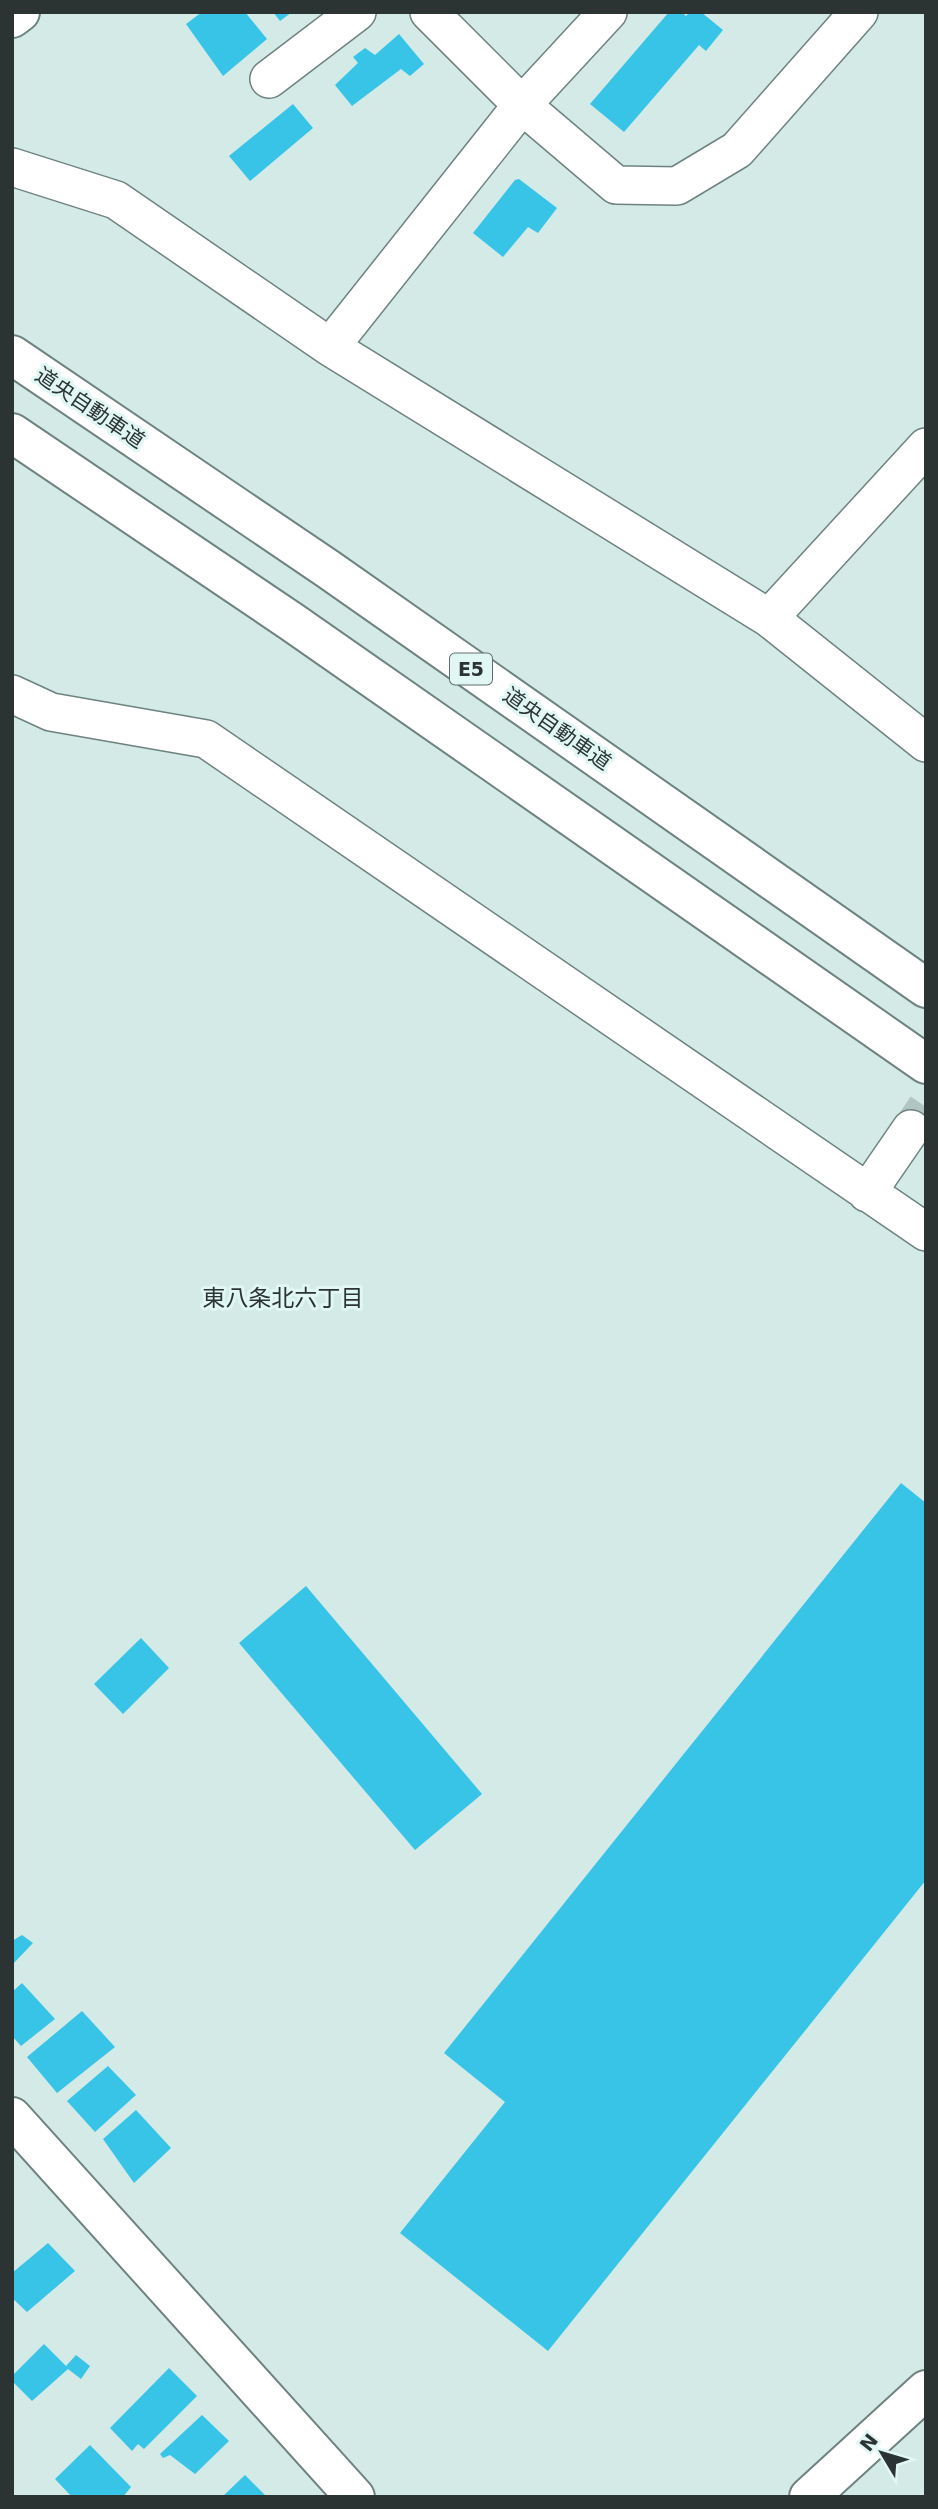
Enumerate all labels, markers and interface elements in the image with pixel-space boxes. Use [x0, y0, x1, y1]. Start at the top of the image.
street label: 道央自動車道 [31, 363, 149, 453]
road number: E5 [450, 654, 492, 684]
street label: 道央自動車道 [499, 683, 615, 775]
district label: 東八条北六丁目 [203, 1285, 364, 1311]
north arrow [847, 2418, 917, 2488]
text: N [855, 2429, 882, 2456]

